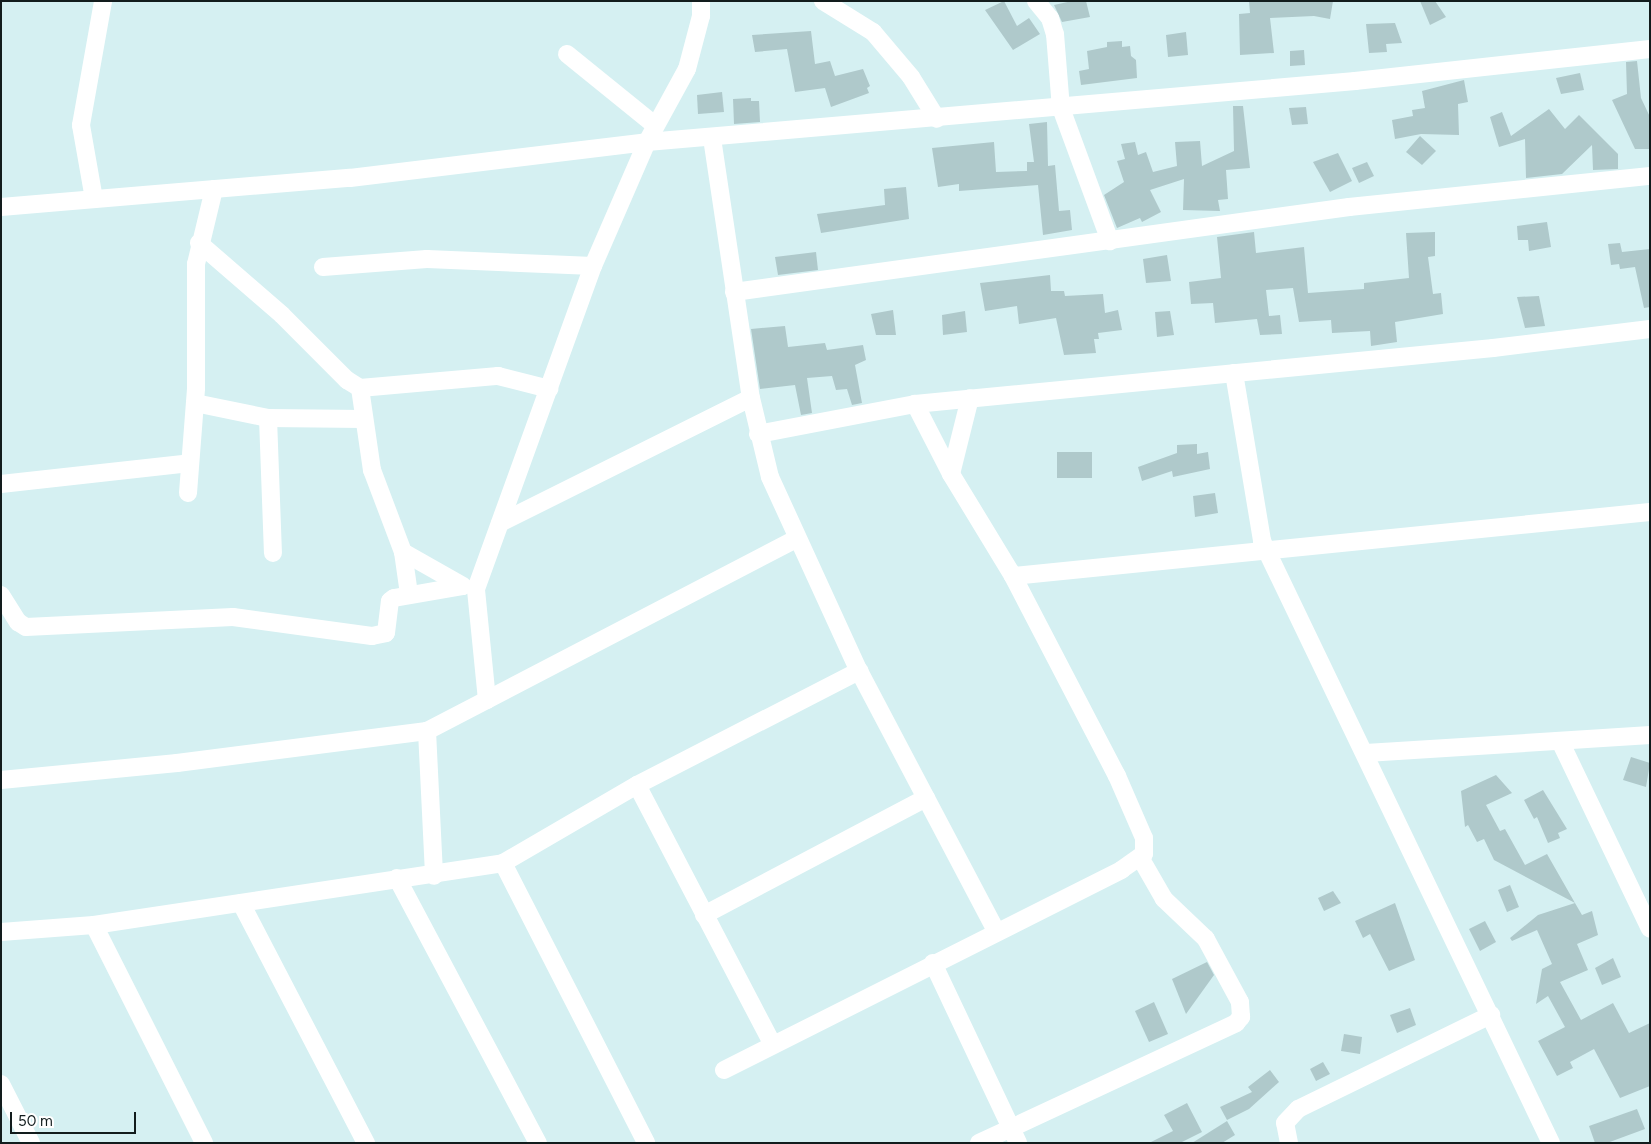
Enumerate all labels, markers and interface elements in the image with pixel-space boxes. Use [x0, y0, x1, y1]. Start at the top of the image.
scale bar [12, 1102, 139, 1134]
text: 50 m [18, 1112, 53, 1130]

